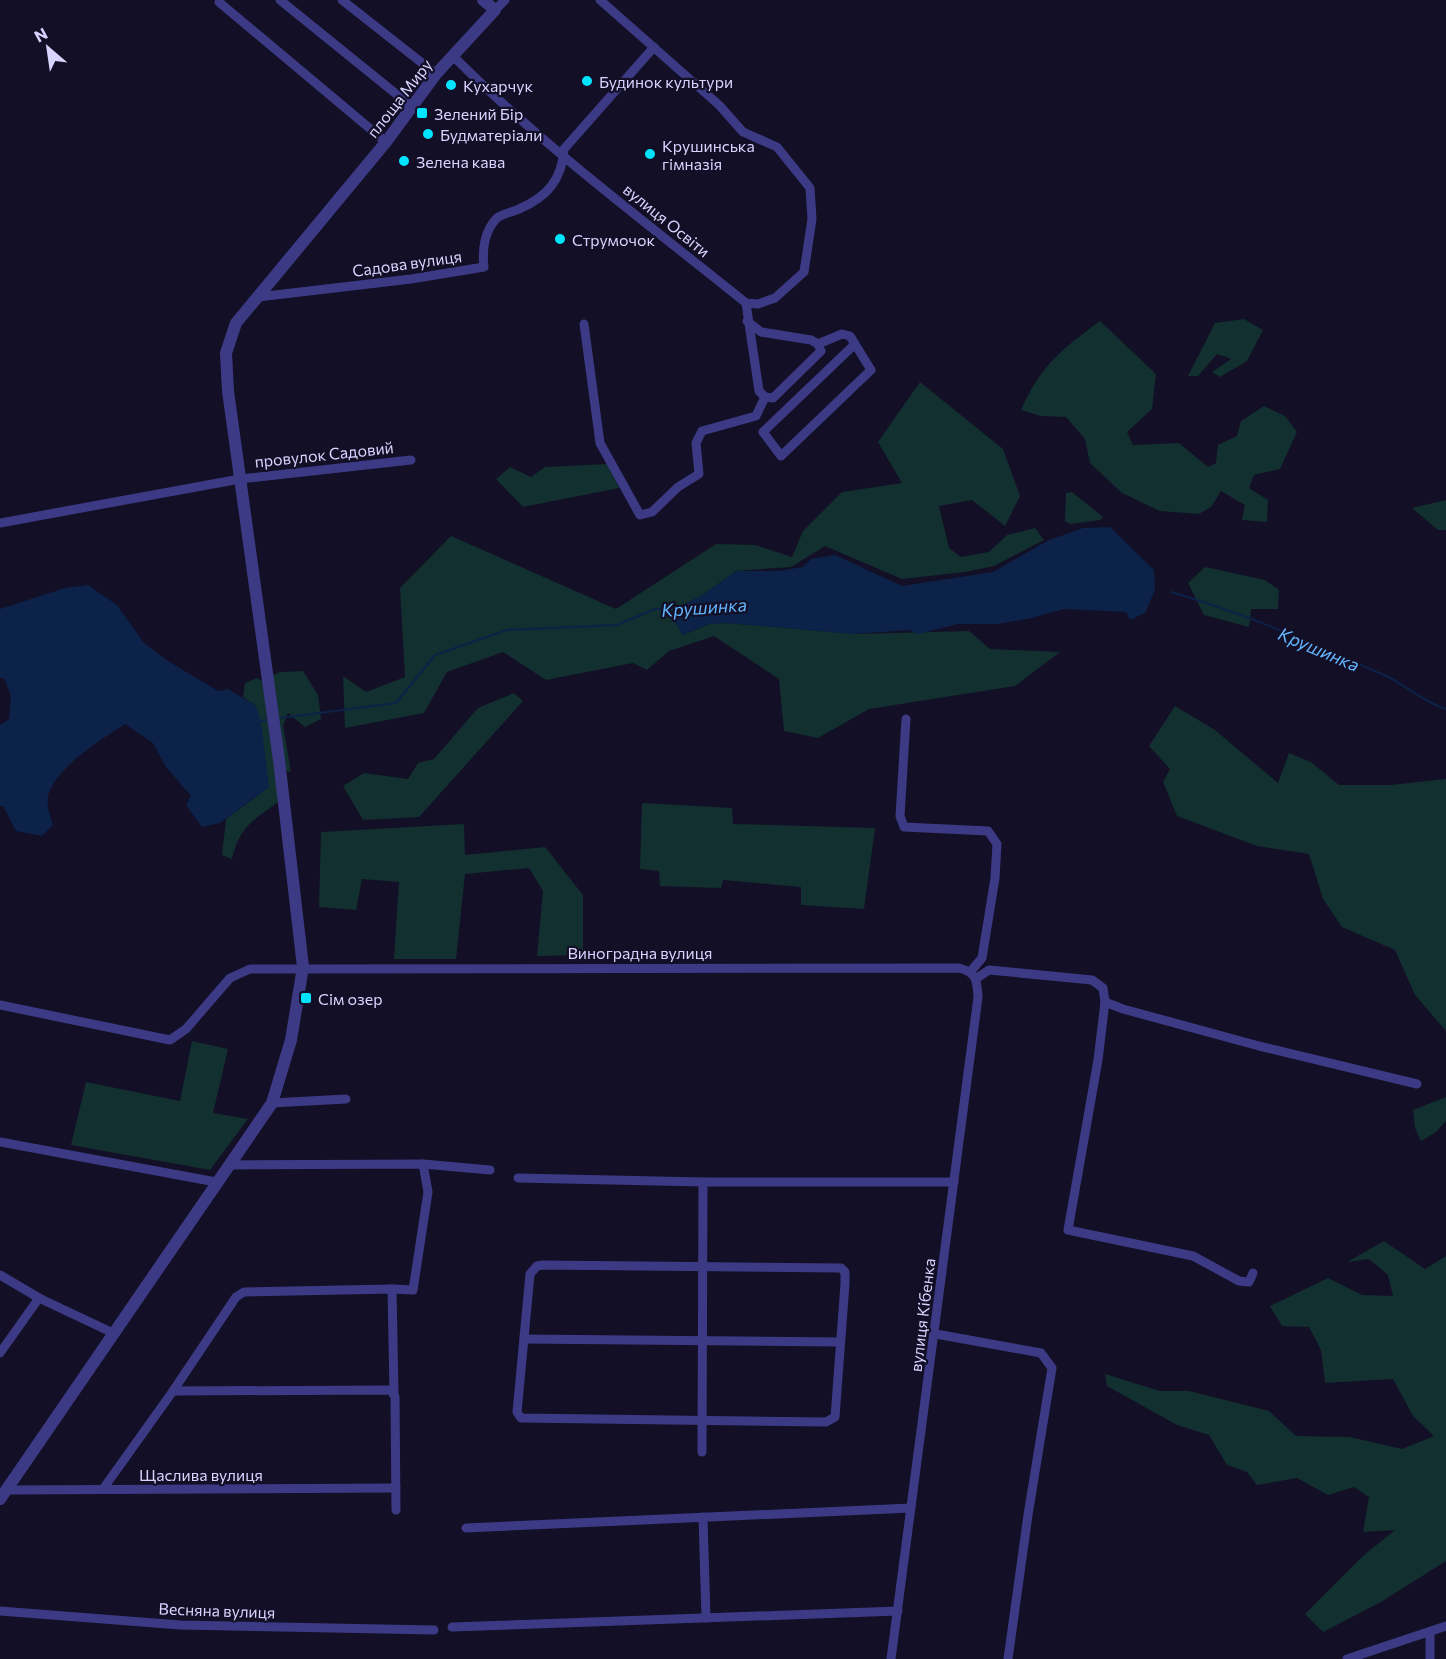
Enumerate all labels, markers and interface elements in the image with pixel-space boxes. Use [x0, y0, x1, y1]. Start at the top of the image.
north arrow [18, 18, 78, 78]
text: N [31, 23, 50, 46]
street label: площа Миру [362, 55, 436, 141]
place label: Будинок культури [599, 72, 733, 91]
marker: Будинок культури [580, 74, 594, 88]
place label: Кухарчук [463, 76, 533, 95]
marker: Кухарчук [444, 78, 458, 92]
place label: Зелений Бір [434, 104, 523, 123]
marker: Зелений Бір [415, 106, 429, 120]
place label: Будматеріали [440, 125, 543, 144]
marker: Будматеріали [421, 127, 435, 141]
place label: Крушинська гімназія [662, 136, 755, 173]
marker: Крушинська гімназія [643, 147, 657, 161]
place label: Зелена кава [416, 152, 505, 171]
marker: Зелена кава [397, 154, 411, 168]
street label: вулиця Освіти [620, 179, 714, 261]
place label: Струмочок [572, 230, 656, 249]
marker: Струмочок [553, 232, 567, 246]
street label: Садова вулиця [351, 246, 463, 280]
street label: провулок Садовий [254, 437, 394, 471]
water label: Крушинка [660, 593, 748, 621]
water label: Крушинка [1275, 622, 1363, 676]
street label: Виноградна вулиця [567, 943, 713, 962]
place label: Сім озер [318, 989, 383, 1008]
marker: Сім озер [299, 991, 313, 1005]
street label: вулиця Кібенка [906, 1257, 938, 1373]
street label: Щаслива вулиця [139, 1465, 263, 1484]
street label: Весняна вулиця [158, 1598, 276, 1622]

